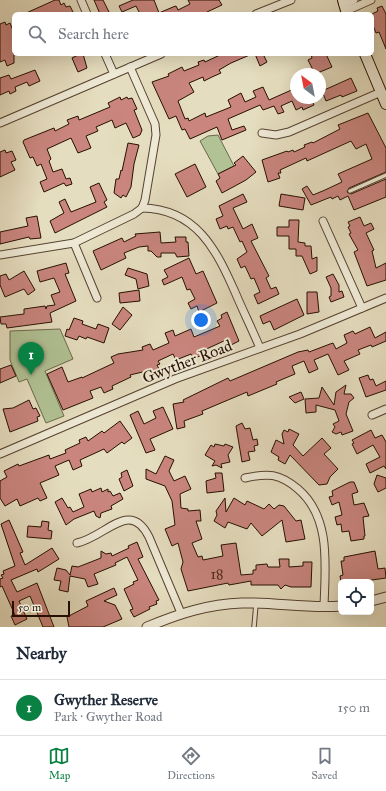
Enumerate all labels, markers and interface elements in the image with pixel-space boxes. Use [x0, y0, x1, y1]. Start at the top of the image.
search box [12, 12, 374, 56]
icon: search [26, 23, 48, 45]
text: Search here [58, 25, 129, 43]
north arrow [290, 68, 326, 104]
your location [191, 310, 211, 330]
street label: Gwyther Road [140, 336, 235, 387]
pin: 1 [18, 342, 44, 375]
house number: 18 [211, 566, 223, 583]
map controls [338, 579, 374, 615]
button: locate [338, 579, 374, 615]
scale bar [12, 599, 70, 618]
text: 50 m [18, 601, 41, 614]
text: Nearby [16, 643, 67, 664]
text: Gwyther Reserve [54, 691, 158, 709]
text: 1 [26, 700, 32, 716]
text: 150 m [338, 700, 370, 716]
text: Park · Gwyther Road [54, 709, 163, 725]
tab: Map [48, 745, 70, 782]
tab: Directions [167, 745, 215, 782]
tab: Saved [311, 745, 338, 782]

